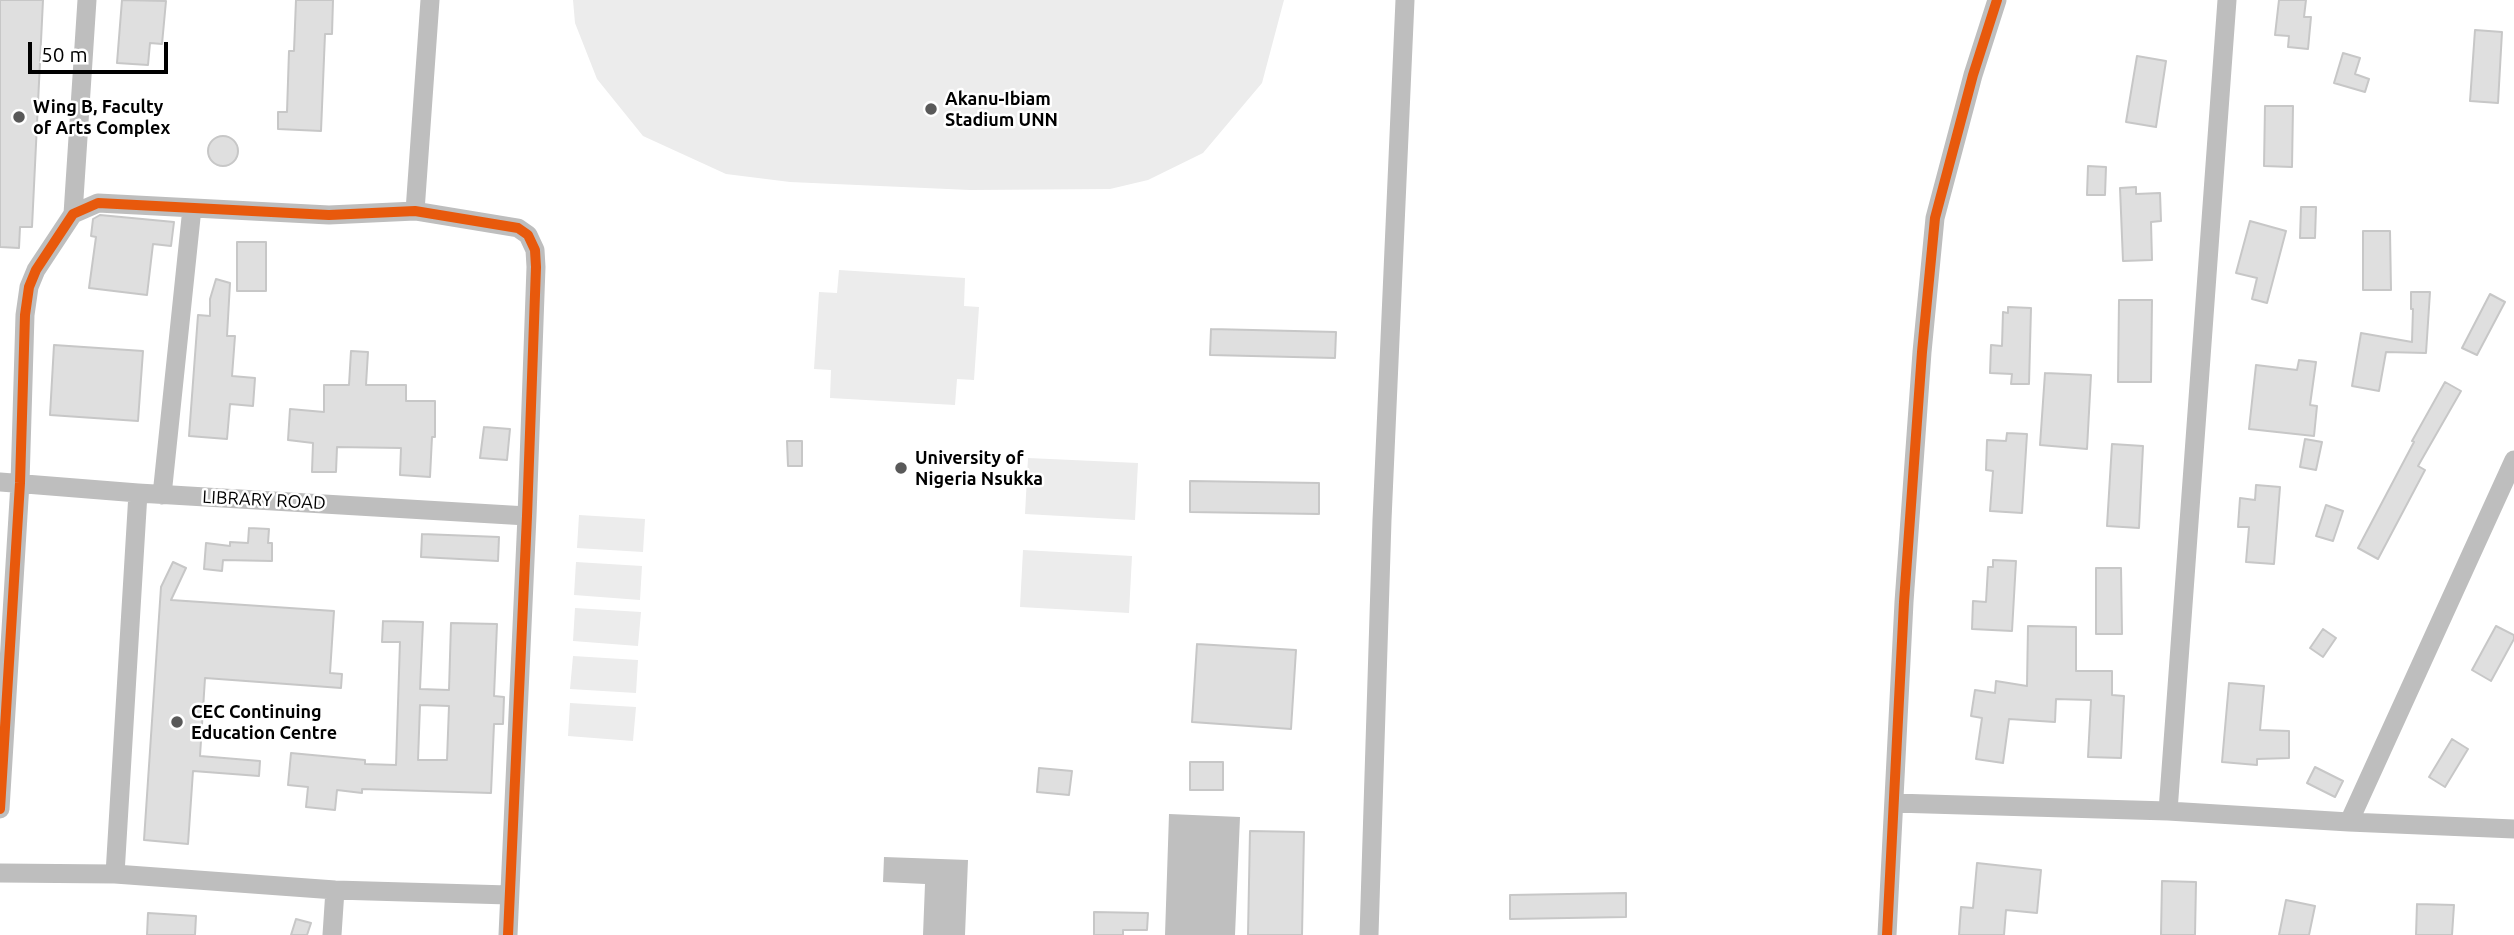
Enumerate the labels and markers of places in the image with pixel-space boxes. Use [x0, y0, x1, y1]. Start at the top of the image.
place label: Akanu-Ibiam Stadium UNN [945, 88, 1058, 130]
place label: Wing B, Faculty of Arts Complex [33, 96, 170, 138]
marker: Akanu-Ibiam Stadium UNN [923, 101, 939, 117]
marker: Wing B, Faculty of Arts Complex [11, 109, 27, 125]
place label: University of Nigeria Nsukka [915, 447, 1043, 490]
marker: University of Nigeria Nsukka [893, 460, 909, 476]
place label: CEC Continuing Education Centre [191, 701, 337, 744]
marker: CEC Continuing Education Centre [169, 714, 185, 730]

